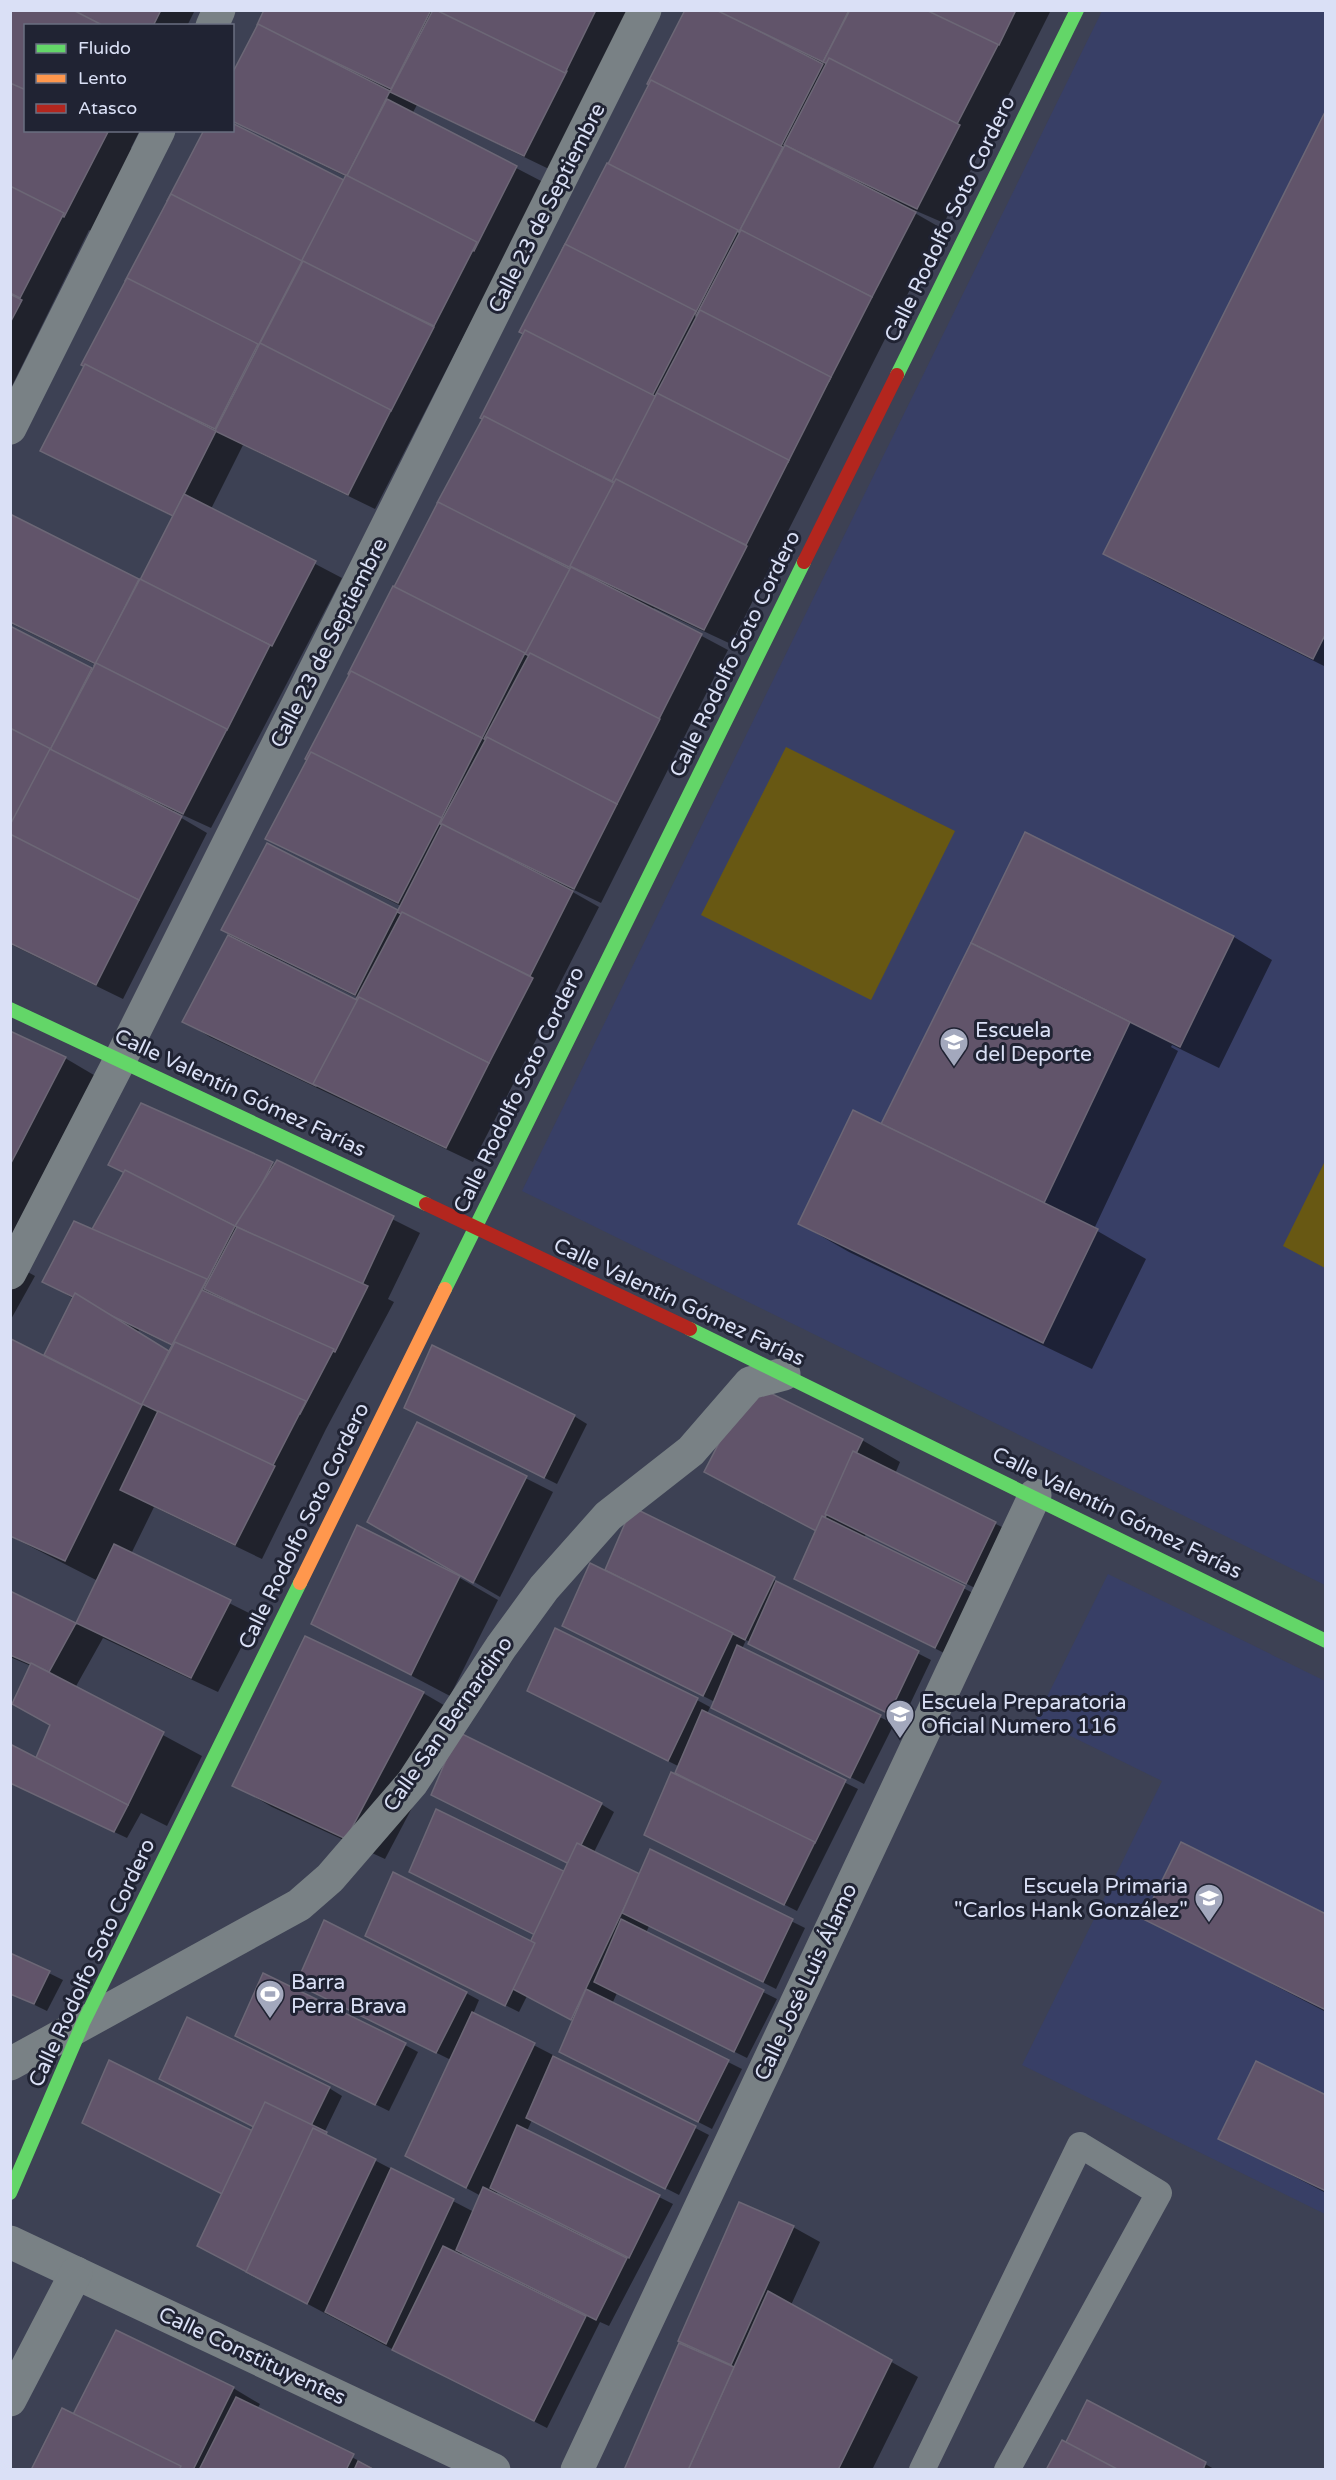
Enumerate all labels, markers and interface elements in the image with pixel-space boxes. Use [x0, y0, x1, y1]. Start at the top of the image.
legend [24, 24, 234, 132]
text: Fluido [78, 37, 131, 59]
text: Lento [78, 67, 127, 89]
street label: Calle Rodolfo Soto Cordero [879, 92, 1021, 346]
text: Atasco [78, 97, 137, 119]
street label: Calle 23 de Septiembre [483, 99, 611, 317]
street label: Calle Rodolfo Soto Cordero [664, 527, 806, 781]
street label: Calle 23 de Septiembre [265, 534, 393, 752]
street label: Calle Rodolfo Soto Cordero [448, 963, 590, 1217]
place label: Escuela del Deporte [975, 1018, 1092, 1067]
street label: Calle Valentín Gómez Farías [110, 1024, 370, 1162]
school or university icon: Escuela del Deporte [938, 1026, 970, 1068]
street label: Calle Valentín Gómez Farías [549, 1233, 809, 1371]
street label: Calle Rodolfo Soto Cordero [233, 1399, 375, 1653]
street label: Calle Valentín Gómez Farías [988, 1442, 1246, 1584]
street label: Calle San Bernardino [378, 1632, 518, 1816]
place label: Escuela Preparatoria Oficial Numero 116 [921, 1690, 1127, 1739]
school or university icon: Escuela Preparatoria Oficial Numero 116 [884, 1698, 916, 1740]
street label: Calle Rodolfo Soto Cordero [23, 1835, 161, 2091]
place label: Escuela Primaria "Carlos Hank González" [954, 1874, 1188, 1923]
street label: Calle José Luis Álamo [749, 1880, 863, 2084]
school or university icon: Escuela Primaria "Carlos Hank González" [1193, 1882, 1225, 1924]
place label: Barra Perra Brava [291, 1970, 407, 2019]
sports icon: Barra Perra Brava [254, 1978, 286, 2020]
street label: Calle Constituyentes [155, 2302, 349, 2410]

